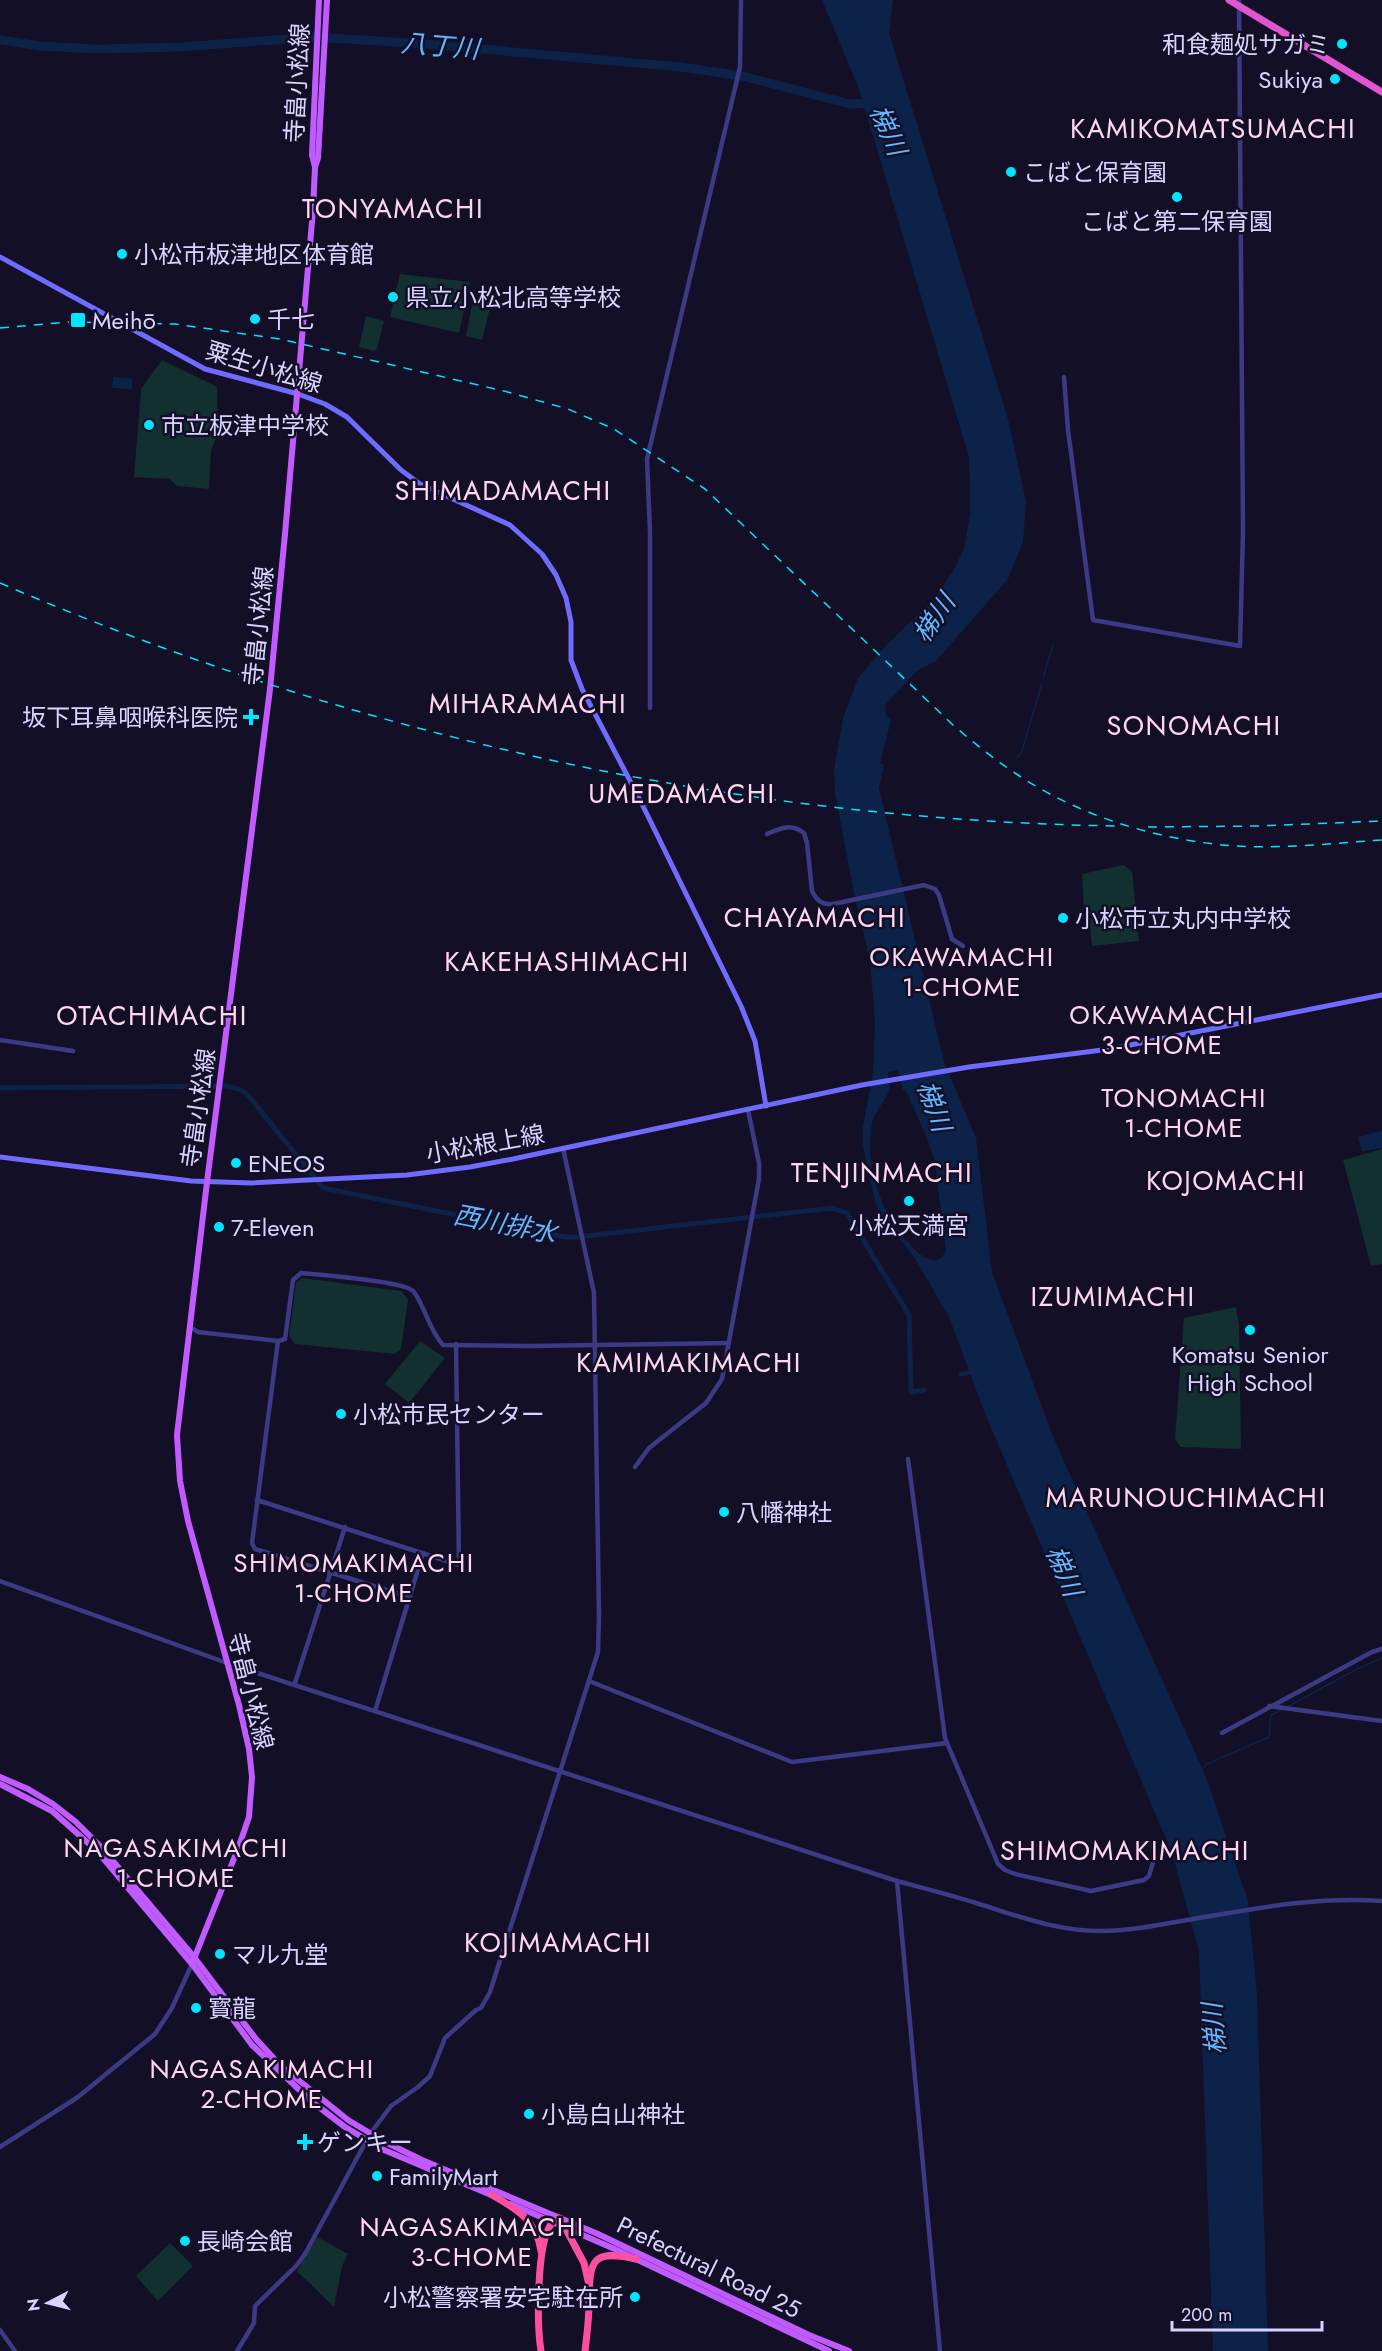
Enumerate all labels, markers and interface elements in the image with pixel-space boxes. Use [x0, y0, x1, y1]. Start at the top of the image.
street label: 寺畠小松線 [276, 22, 318, 144]
water label: 八丁川 [399, 24, 483, 69]
place label: 和食麺処サガミ [1162, 27, 1330, 62]
marker: 和食麺処サガミ [1335, 37, 1349, 51]
place label: Sukiya [1258, 62, 1323, 97]
marker: Sukiya [1328, 72, 1342, 86]
water label: 梯川 [860, 99, 917, 164]
district label: KAMIKOMATSUMACHI [1070, 109, 1356, 148]
place label: こばと保育園 [1023, 155, 1167, 190]
marker: こばと保育園 [1004, 165, 1018, 179]
district label: TONYAMACHI [302, 189, 484, 228]
marker: こばと第二保育園 [1170, 190, 1184, 204]
place label: こばと第二保育園 [1081, 204, 1273, 239]
place label: 小松市板津地区体育館 [134, 237, 374, 272]
marker: 小松市板津地区体育館 [115, 247, 129, 261]
place label: 県立小松北高等学校 [405, 280, 621, 315]
marker: 県立小松北高等学校 [386, 290, 400, 304]
place label: 千七 [267, 302, 315, 337]
place label: Meihō [92, 303, 156, 338]
marker: Meihō [69, 311, 87, 329]
marker: 千七 [248, 312, 262, 326]
street label: 粟生小松線 [202, 333, 326, 401]
place label: 市立板津中学校 [161, 408, 329, 443]
marker: 市立板津中学校 [142, 418, 156, 432]
district label: SHIMADAMACHI [394, 471, 612, 510]
street label: 寺畠小松線 [234, 564, 282, 688]
water label: 梯川 [904, 583, 966, 650]
district label: MIHARAMACHI [429, 684, 627, 723]
place label: 坂下耳鼻咽喉科医院 [22, 700, 238, 735]
district label: SONOMACHI [1106, 706, 1282, 745]
marker: 坂下耳鼻咽喉科医院 [242, 708, 260, 726]
district label: UMEDAMACHI [588, 774, 776, 813]
district label: CHAYAMACHI [724, 898, 906, 937]
place label: 小松市立丸内中学校 [1075, 901, 1291, 936]
marker: 小松市立丸内中学校 [1056, 911, 1070, 925]
district label: OKAWAMACHI 1-CHOME [869, 938, 1055, 1006]
district label: KAKEHASHIMACHI [444, 942, 690, 981]
district label: OTACHIMACHI [56, 996, 248, 1035]
district label: OKAWAMACHI 3-CHOME [1069, 996, 1255, 1064]
street label: 寺畠小松線 [172, 1046, 224, 1170]
water label: 梯川 [907, 1075, 962, 1140]
district label: TONOMACHI 1-CHOME [1101, 1079, 1267, 1147]
street label: 小松根上線 [423, 1116, 547, 1172]
place label: ENEOS [248, 1146, 325, 1181]
district label: TENJINMACHI [791, 1153, 973, 1192]
marker: ENEOS [229, 1156, 243, 1170]
district label: KOJOMACHI [1146, 1161, 1306, 1200]
marker: 小松天満宮 [902, 1194, 916, 1208]
water label: 西川排水 [450, 1195, 563, 1253]
place label: 小松天満宮 [849, 1208, 969, 1243]
place label: 7-Eleven [231, 1210, 315, 1245]
marker: 7-Eleven [212, 1220, 226, 1234]
district label: IZUMIMACHI [1030, 1277, 1196, 1316]
marker: Komatsu Senior High School [1243, 1323, 1257, 1337]
place label: Komatsu Senior High School [1171, 1337, 1329, 1400]
district label: KAMIMAKIMACHI [576, 1343, 802, 1382]
place label: 小松市民センター [353, 1397, 545, 1432]
marker: 小松市民センター [334, 1407, 348, 1421]
district label: MARUNOUCHIMACHI [1045, 1478, 1327, 1517]
place label: 八幡神社 [736, 1495, 832, 1530]
marker: 八幡神社 [717, 1505, 731, 1519]
water label: 梯川 [1036, 1540, 1093, 1605]
district label: SHIMOMAKIMACHI 1-CHOME [233, 1544, 475, 1612]
street label: 寺畠小松線 [220, 1629, 282, 1753]
district label: NAGASAKIMACHI 1-CHOME [63, 1829, 289, 1897]
district label: SHIMOMAKIMACHI [1000, 1831, 1250, 1870]
district label: KOJIMAMACHI [464, 1923, 652, 1962]
place label: マル九堂 [232, 1937, 328, 1972]
marker: マル九堂 [213, 1947, 227, 1961]
place label: 寳龍 [208, 1991, 256, 2026]
water label: 梯川 [1193, 1998, 1235, 2057]
marker: 寳龍 [189, 2001, 203, 2015]
district label: NAGASAKIMACHI 2-CHOME [149, 2050, 375, 2118]
place label: 小島白山神社 [541, 2097, 685, 2132]
marker: 小島白山神社 [522, 2107, 536, 2121]
place label: ゲンキー [317, 2125, 413, 2160]
marker: ゲンキー [298, 2135, 312, 2149]
place label: FamilyMart [389, 2159, 498, 2194]
marker: FamilyMart [370, 2169, 384, 2183]
street label: Prefectural Road 25 [611, 2207, 807, 2327]
district label: NAGASAKIMACHI 3-CHOME [359, 2208, 585, 2276]
place label: 長崎会館 [197, 2224, 293, 2259]
marker: 長崎会館 [178, 2234, 192, 2248]
north arrow [18, 2273, 78, 2333]
place label: 小松警察署安宅駐在所 [383, 2280, 623, 2315]
marker: 小松警察署安宅駐在所 [628, 2290, 642, 2304]
scale bar [1172, 2294, 1322, 2332]
text: N [21, 2297, 46, 2312]
text: 200 m [1181, 2302, 1232, 2328]

